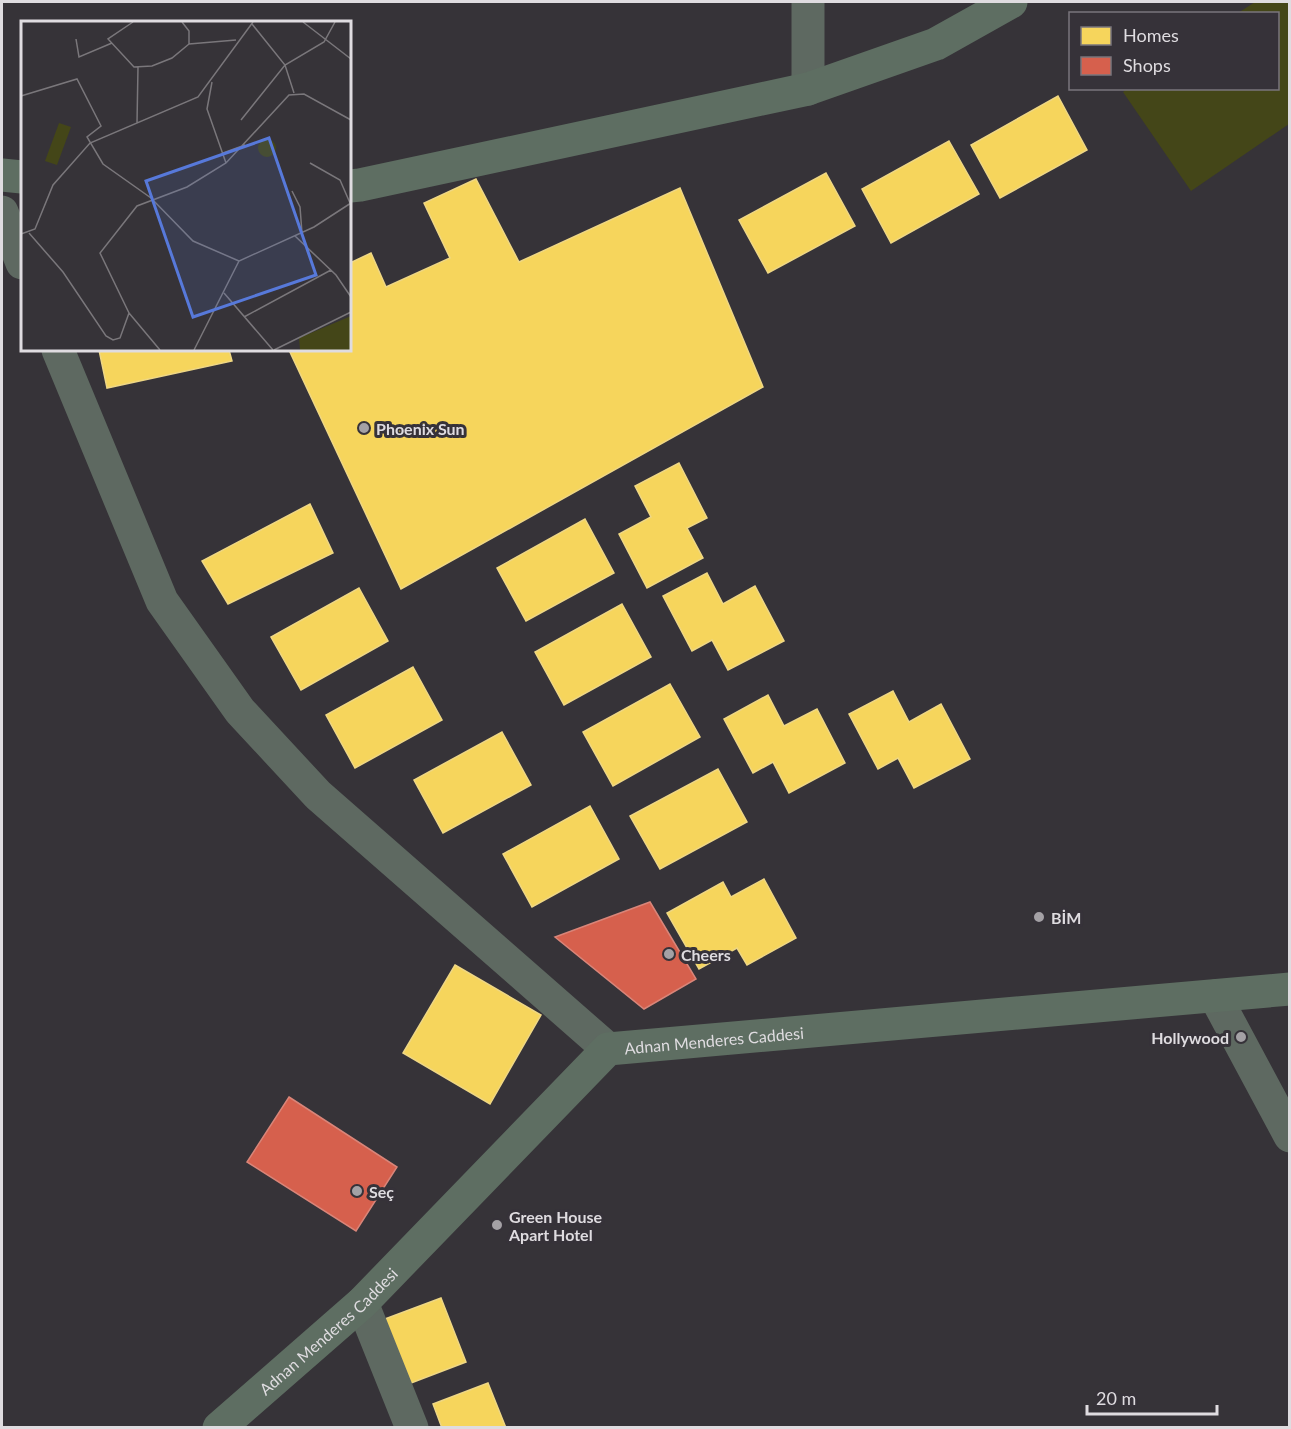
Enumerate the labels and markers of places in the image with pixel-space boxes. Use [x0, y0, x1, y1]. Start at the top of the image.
place label: Phoenix Sun [376, 419, 465, 438]
marker: Phoenix Sun [357, 421, 371, 435]
place label: BİM [1051, 908, 1081, 927]
marker: BİM [1032, 910, 1046, 924]
place label: Cheers [681, 945, 731, 964]
marker: Cheers [662, 947, 676, 961]
place label: Hollywood [1151, 1028, 1229, 1047]
marker: Hollywood [1234, 1030, 1248, 1044]
place label: Seç [369, 1182, 394, 1201]
marker: Seç [350, 1184, 364, 1198]
place label: Green House Apart Hotel [508, 1207, 603, 1244]
marker: Green House Apart Hotel [490, 1218, 504, 1232]

